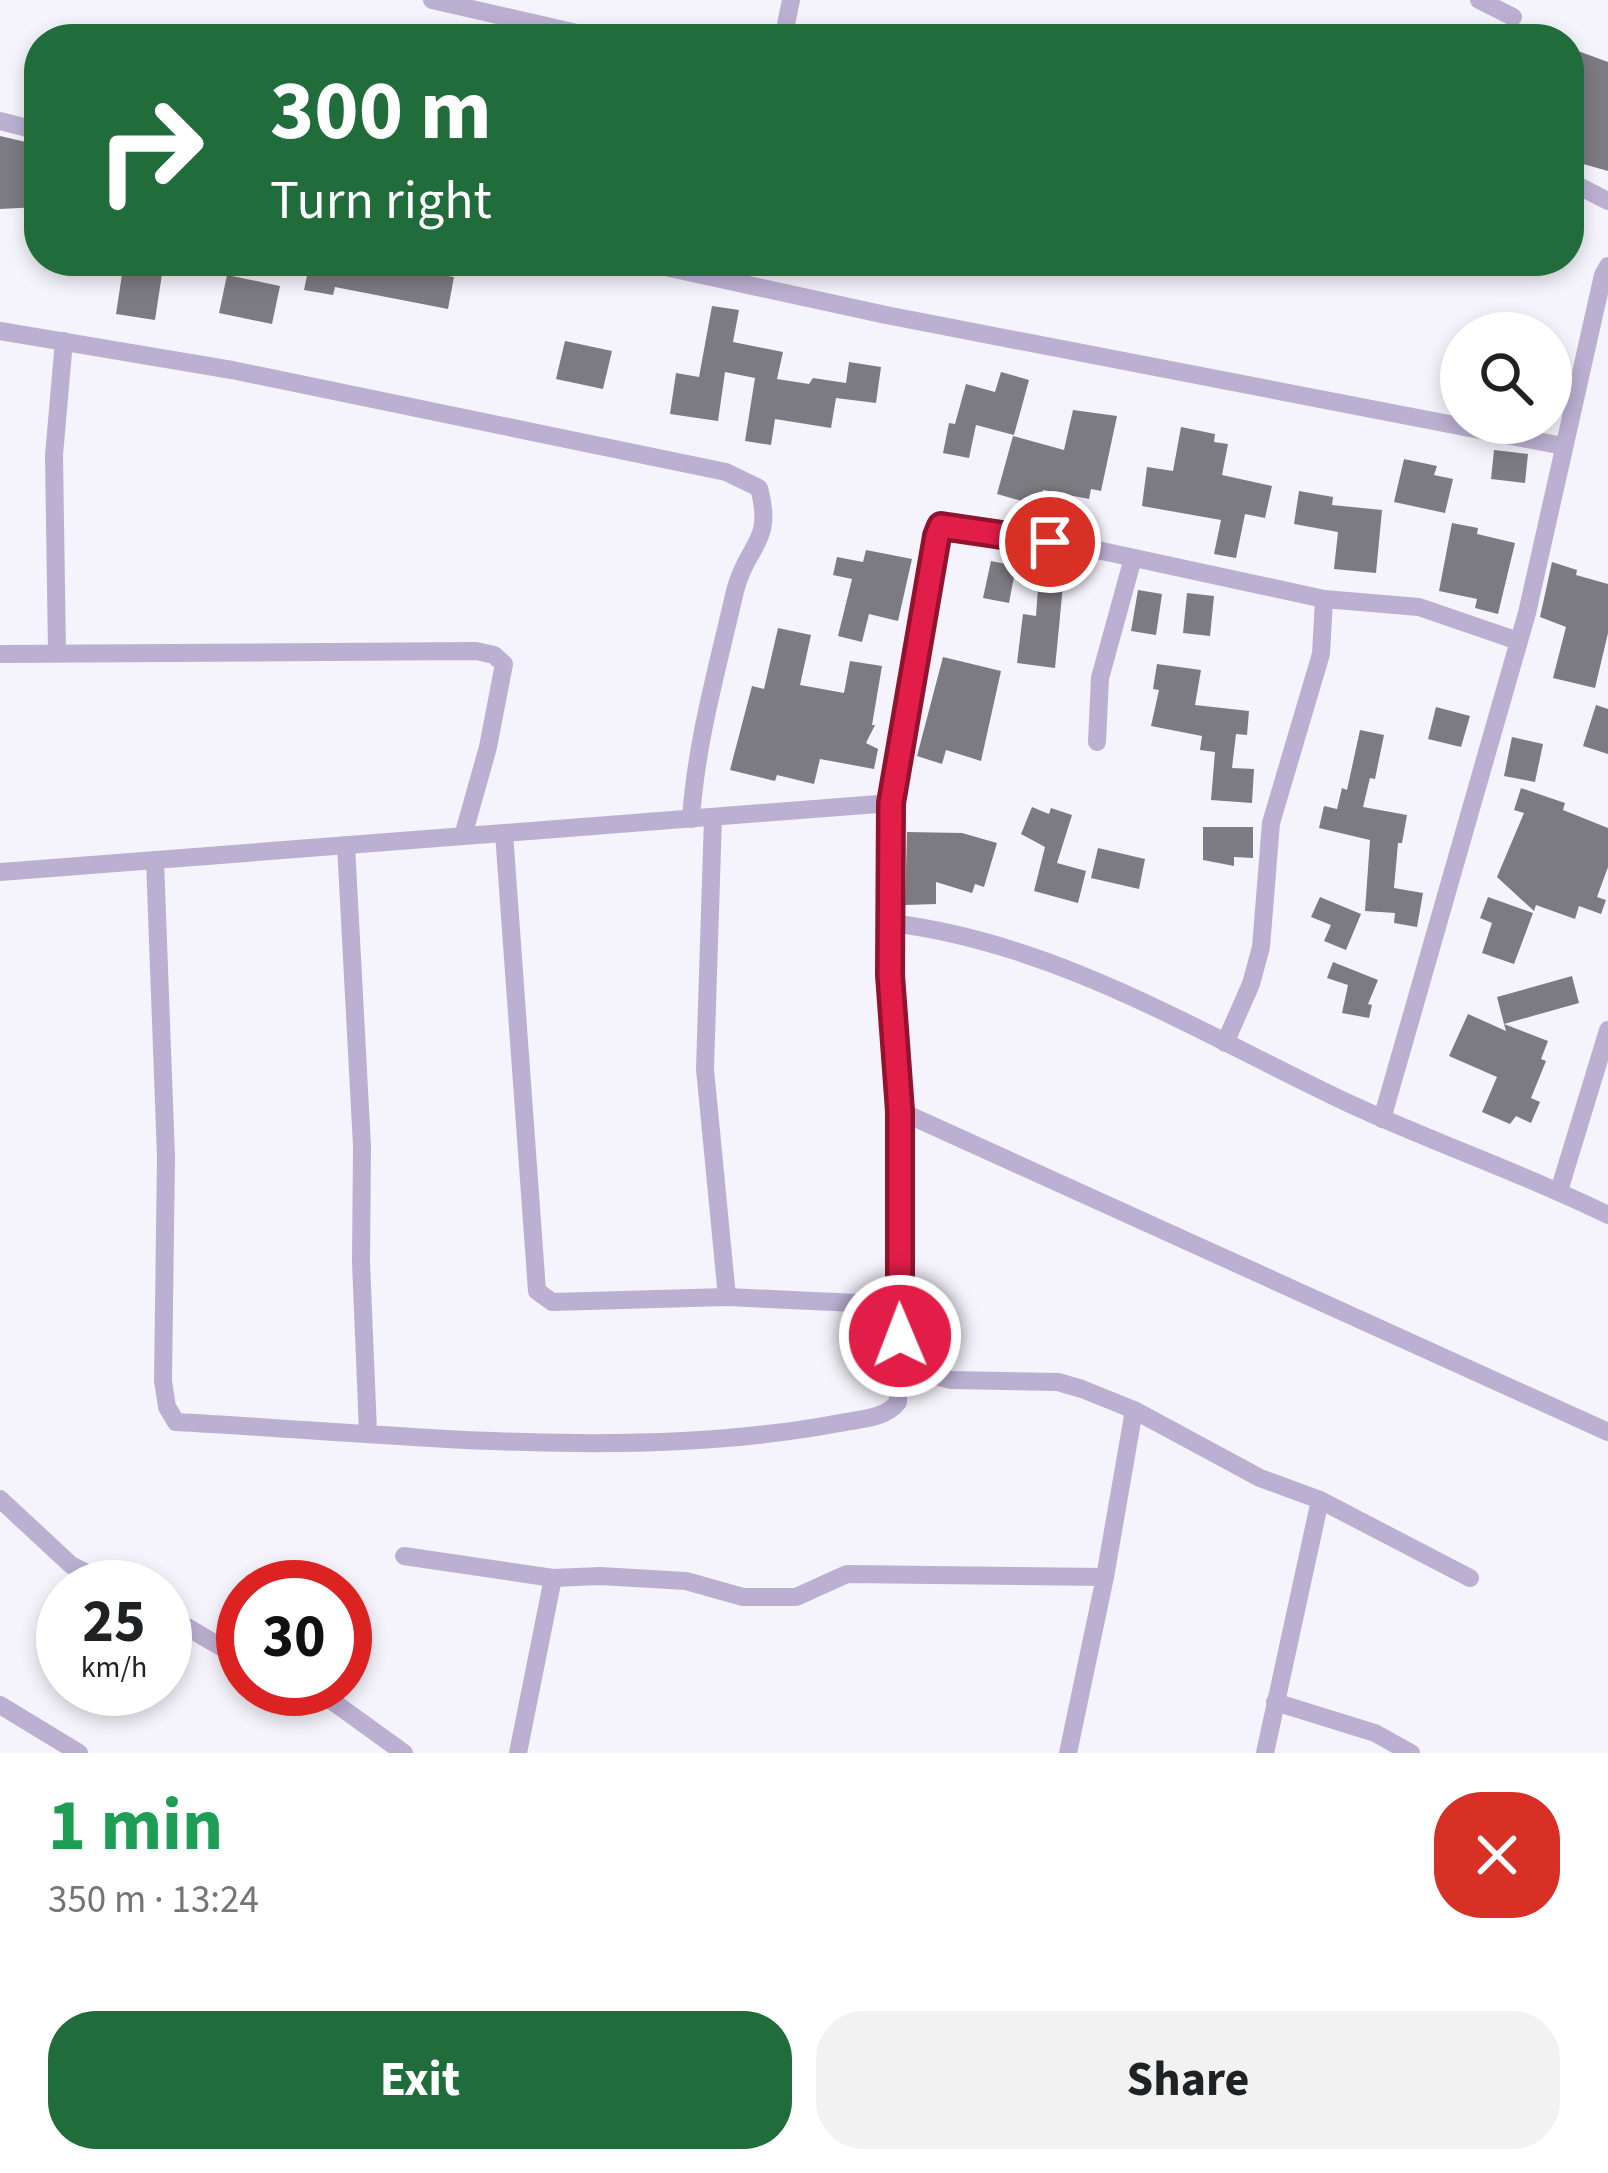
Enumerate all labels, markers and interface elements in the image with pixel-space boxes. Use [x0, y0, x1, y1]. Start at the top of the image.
text: 300 m [270, 52, 492, 172]
icon: right [72, 72, 228, 228]
text: Turn right [270, 163, 492, 240]
map controls [1440, 312, 1572, 444]
button: search [1440, 312, 1572, 444]
pin [999, 491, 1101, 593]
icon: arrive [1017, 509, 1083, 575]
position arrow [837, 1273, 963, 1399]
speed limit sign: 30 [216, 1560, 372, 1716]
text: 25 [82, 1580, 146, 1665]
text: km/h [81, 1646, 147, 1689]
text: 1 min [48, 1775, 223, 1878]
button: close [1434, 1792, 1560, 1918]
text: 350 m · 13:24 [48, 1872, 259, 1928]
button: Exit [48, 2011, 792, 2149]
button: Share [816, 2011, 1560, 2149]

